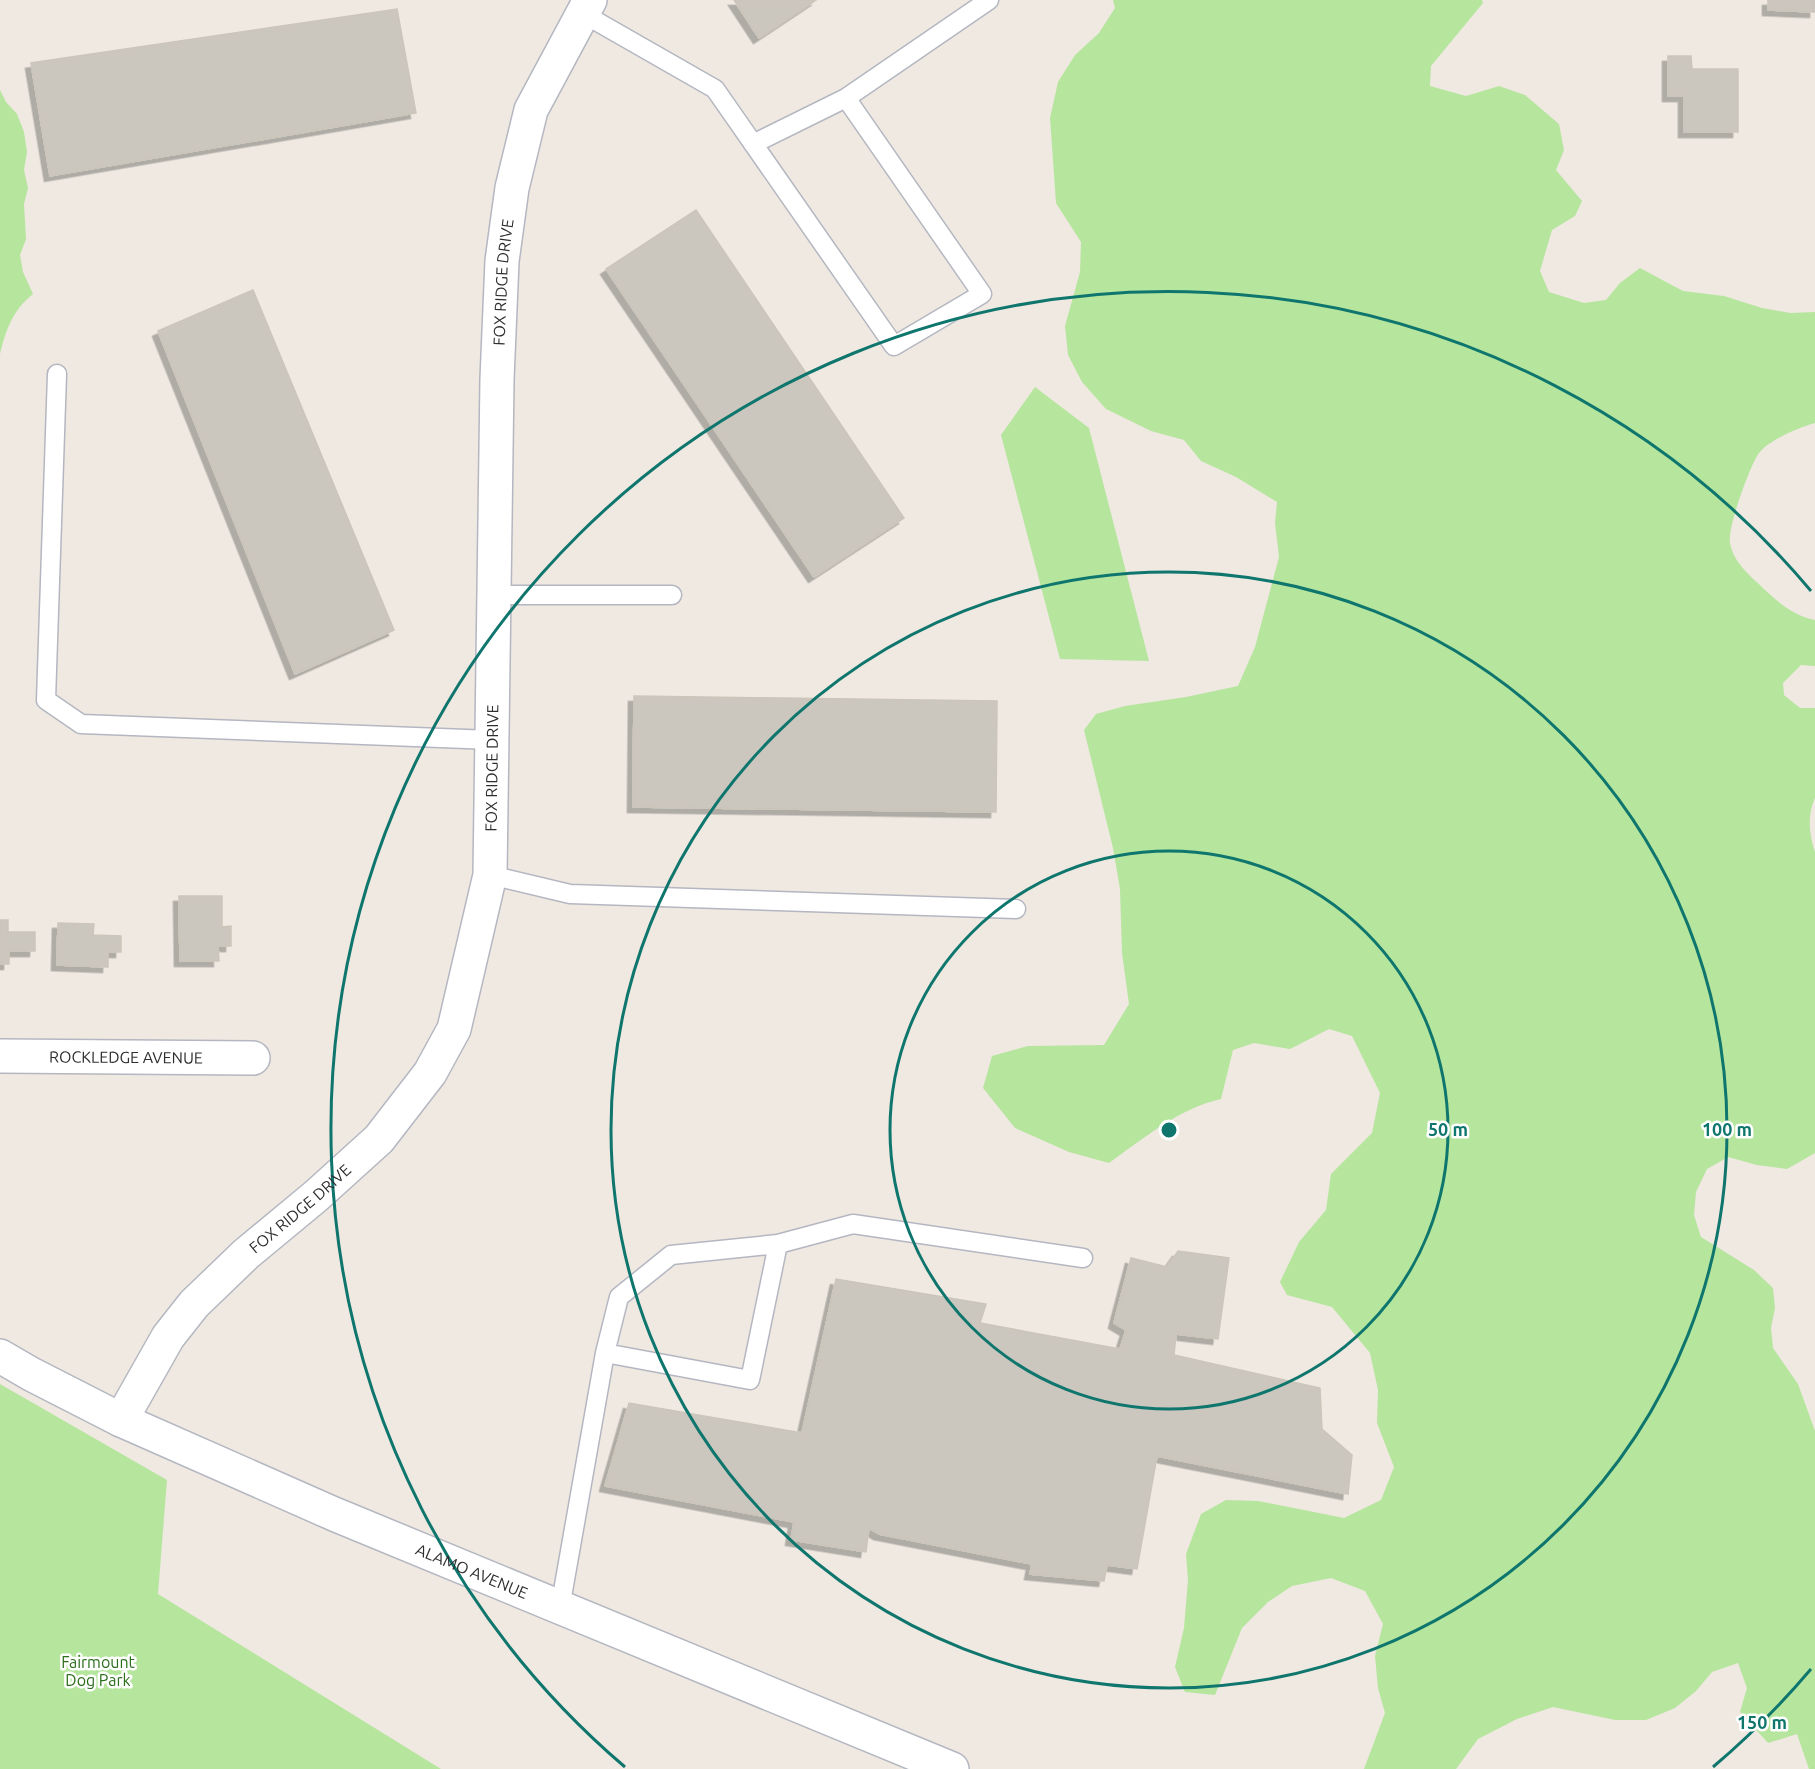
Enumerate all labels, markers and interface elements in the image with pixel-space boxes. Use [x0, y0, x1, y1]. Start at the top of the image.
street label: FOX RIDGE DRIVE [489, 218, 517, 346]
street label: FOX RIDGE DRIVE [482, 704, 501, 832]
street label: ROCKLEDGE AVENUE [49, 1047, 203, 1067]
text: 50 m [1428, 1119, 1468, 1139]
text: 100 m [1702, 1119, 1752, 1139]
centre of rings [1159, 1120, 1179, 1140]
street label: FOX RIDGE DRIVE [246, 1160, 354, 1257]
street label: ALAMO AVENUE [413, 1540, 531, 1602]
park label: Fairmount Dog Park [61, 1653, 136, 1689]
text: 150 m [1737, 1712, 1787, 1732]

